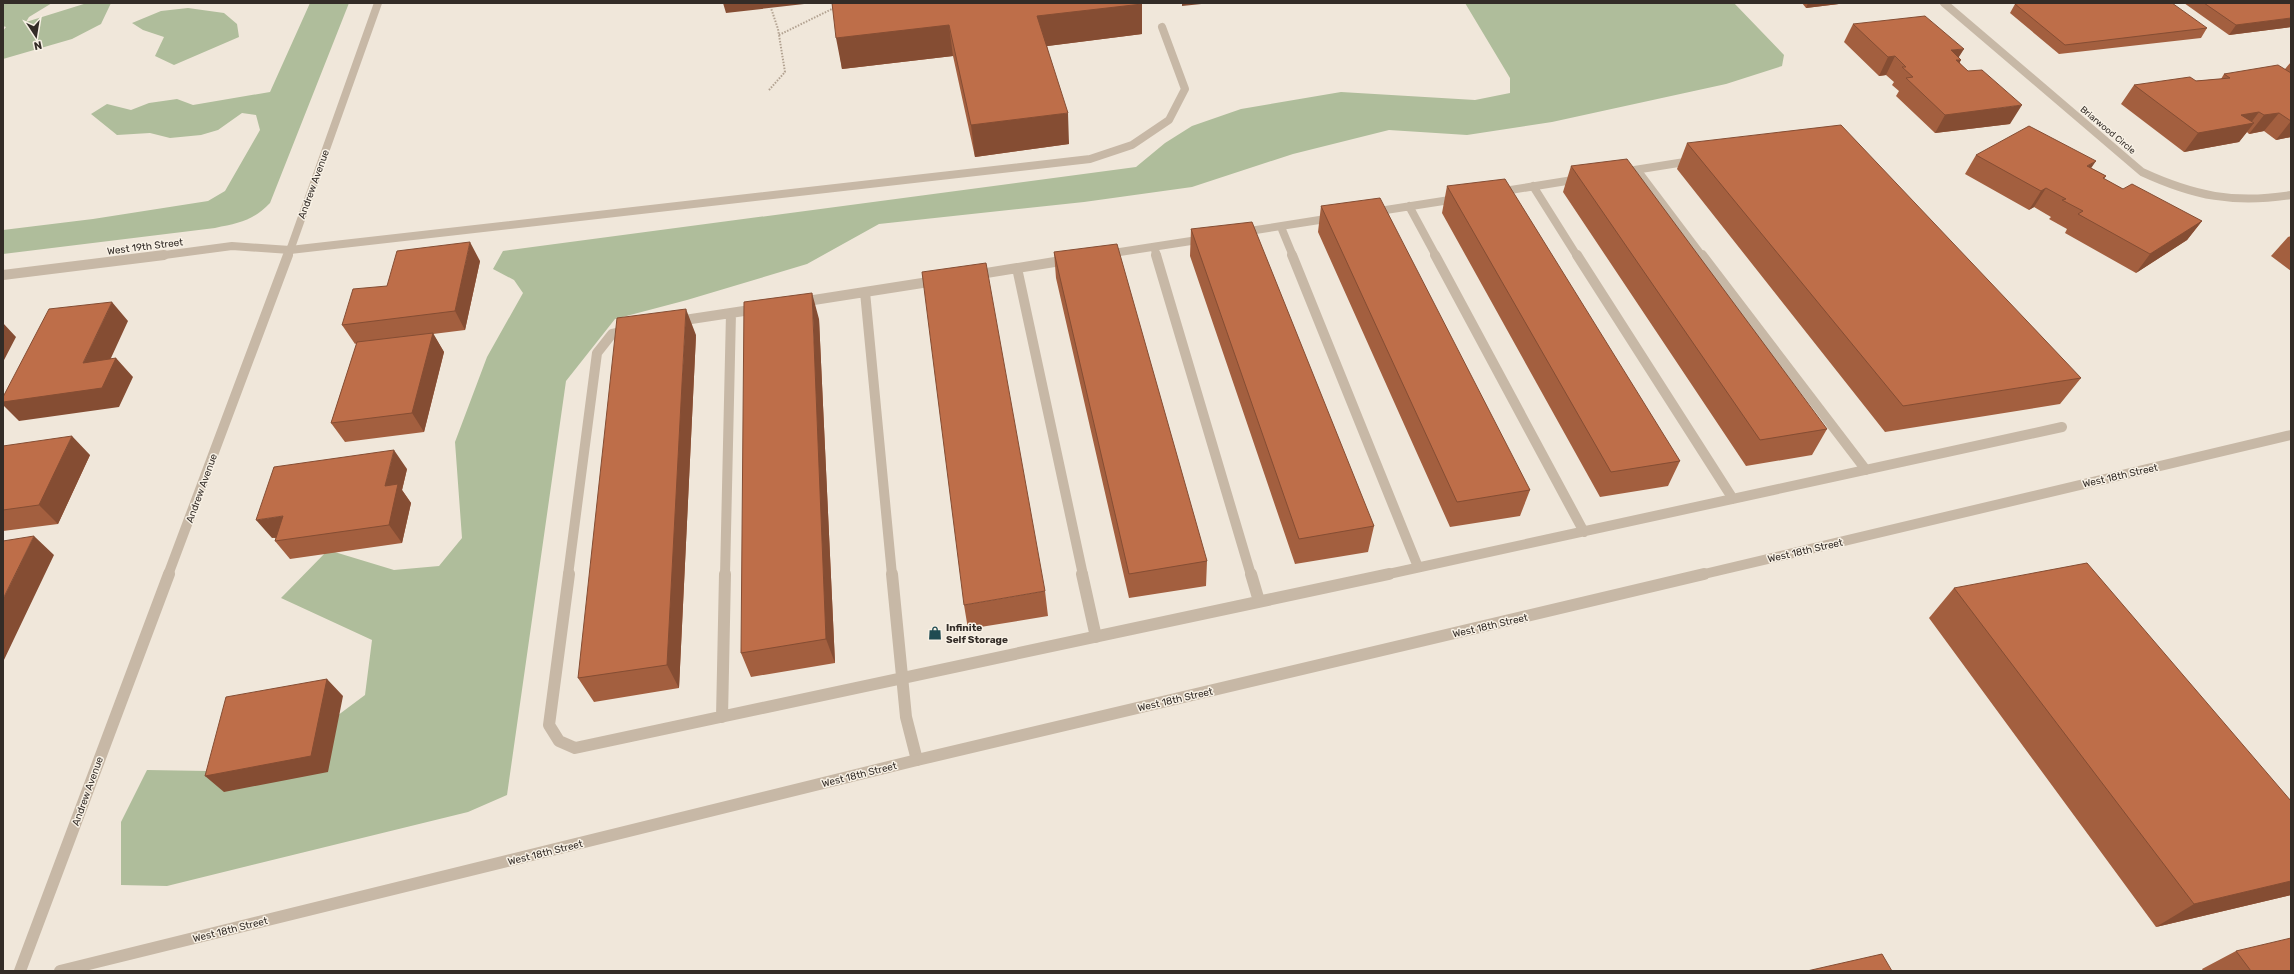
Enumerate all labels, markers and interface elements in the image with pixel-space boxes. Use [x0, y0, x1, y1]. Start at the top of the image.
north arrow [16, 16, 56, 56]
text: N [33, 38, 43, 52]
street label: Briarwood Circle [2078, 104, 2138, 156]
street label: Andrew Avenue [296, 148, 332, 221]
street label: West 19th Street [106, 236, 184, 258]
street label: Andrew Avenue [184, 452, 220, 525]
street label: West 18th Street [2081, 461, 2159, 490]
street label: West 18th Street [1766, 536, 1844, 565]
street label: West 18th Street [1451, 611, 1529, 640]
place label: Infinite Self Storage [946, 622, 1008, 646]
shop icon: Infinite Self Storage [927, 625, 943, 641]
street label: West 18th Street [1136, 685, 1214, 714]
street label: Andrew Avenue [70, 755, 106, 828]
street label: West 18th Street [821, 760, 898, 790]
street label: West 18th Street [507, 838, 584, 868]
street label: West 18th Street [192, 915, 269, 945]

